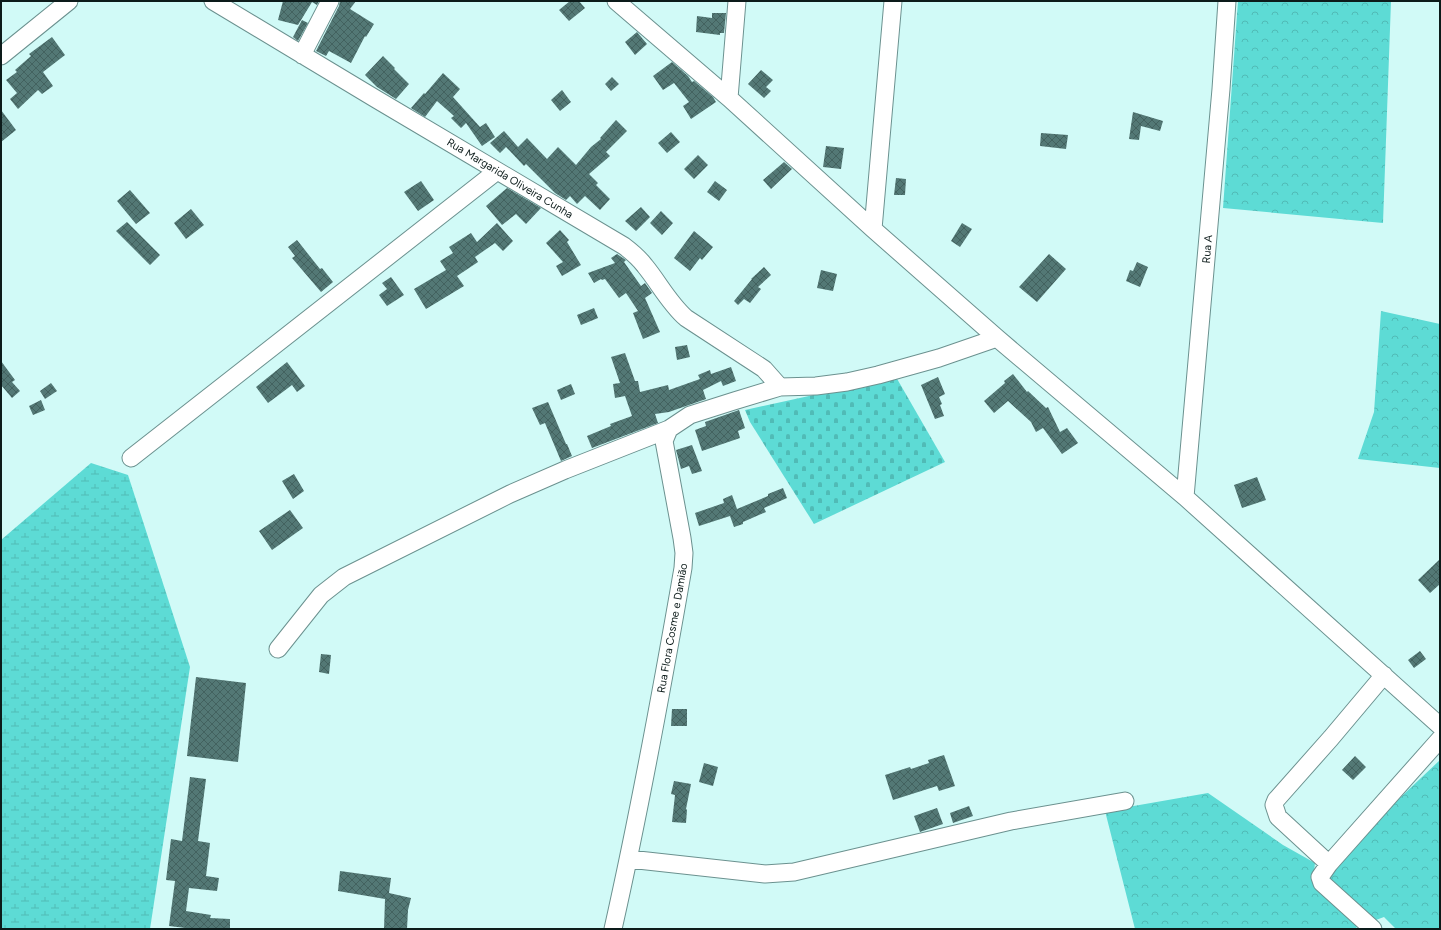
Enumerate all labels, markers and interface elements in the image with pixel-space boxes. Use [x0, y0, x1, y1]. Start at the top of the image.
street label: Rua Margarida Oliveira Cunha [444, 136, 575, 221]
street label: Rua A [1200, 234, 1215, 264]
street label: Rua Flora Cosme e Damião [655, 562, 690, 694]

